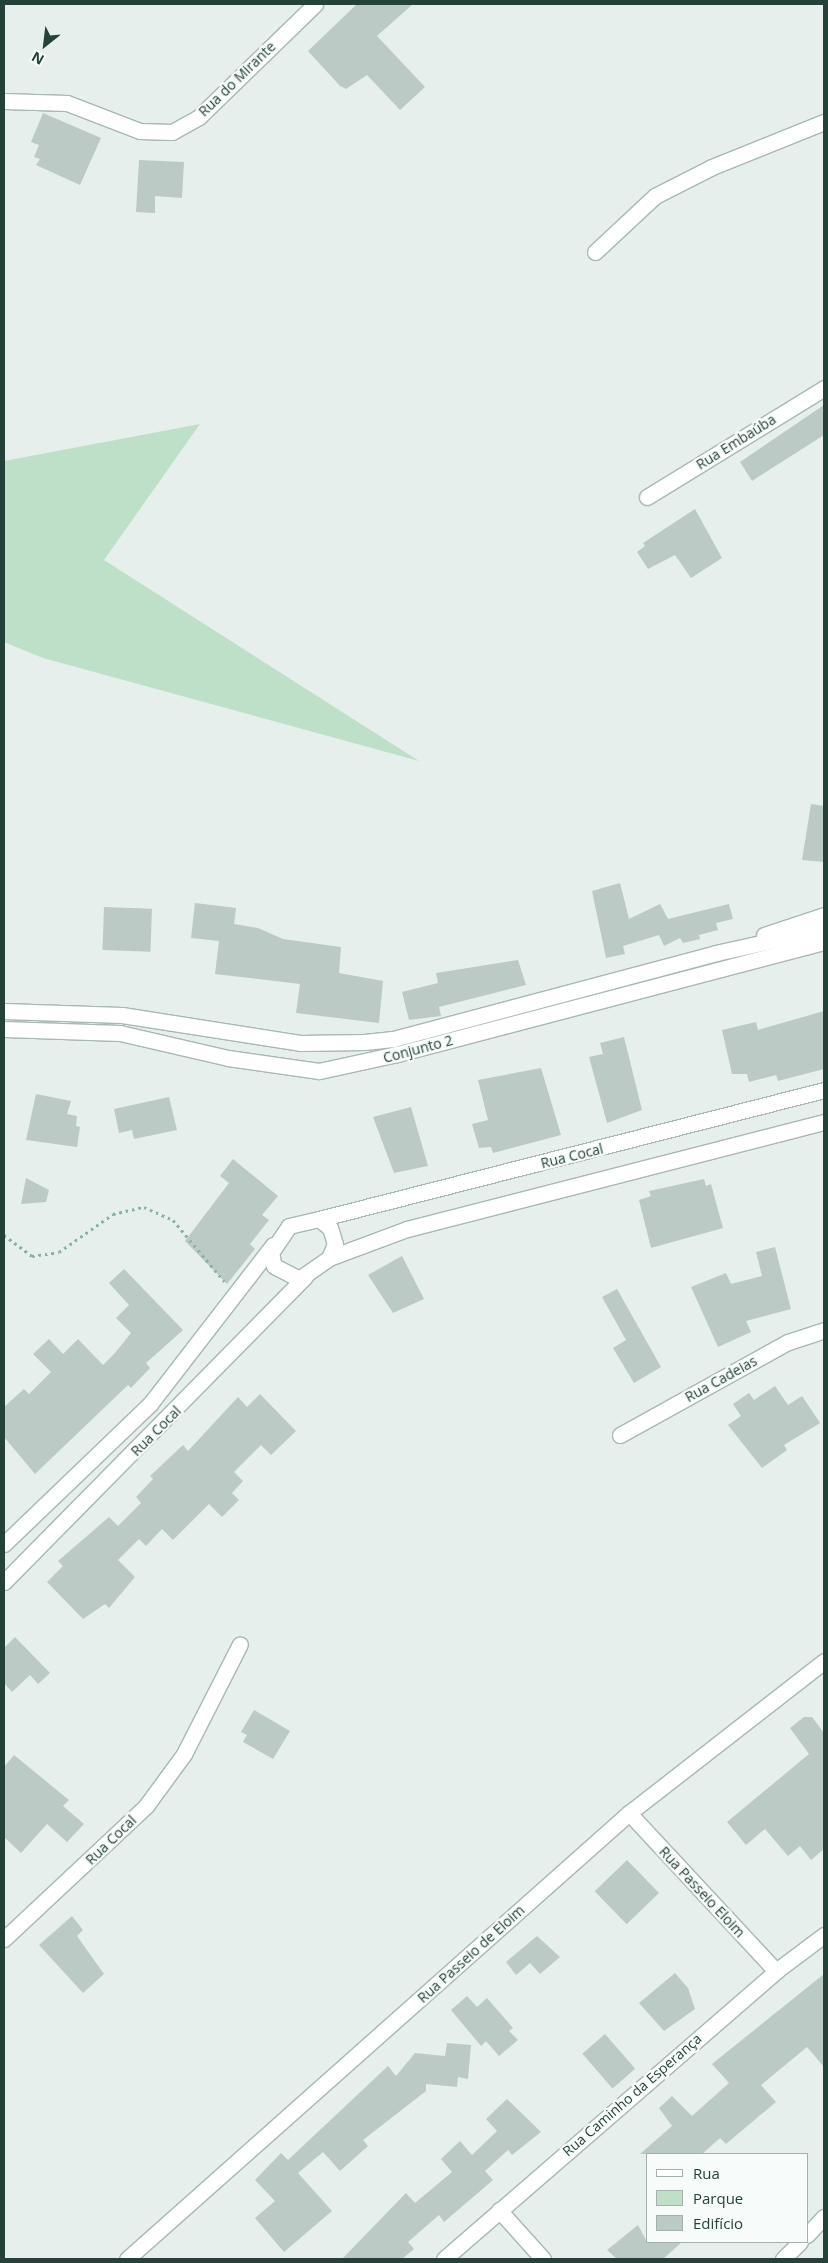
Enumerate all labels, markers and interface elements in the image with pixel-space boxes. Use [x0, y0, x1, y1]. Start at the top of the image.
north arrow [20, 20, 70, 70]
street label: Rua do Mirante [195, 38, 279, 120]
text: N [28, 47, 47, 70]
street label: Rua Embaúba [693, 411, 779, 473]
street label: Conjunto 2 [381, 1032, 455, 1066]
street label: Rua Cocal [539, 1140, 605, 1172]
street label: Rua Cadeias [682, 1352, 760, 1406]
street label: Rua Cocal [127, 1402, 185, 1460]
street label: Rua Cocal [82, 1812, 140, 1868]
street label: Rua Passeio Eloim [656, 1843, 748, 1941]
street label: Rua Passeio de Eloim [414, 1902, 528, 2006]
street label: Rua Caminho da Esperança [559, 2030, 705, 2160]
legend [646, 2153, 808, 2243]
text: Rua [693, 2163, 720, 2183]
text: Parque [693, 2188, 743, 2208]
text: Edifício [693, 2213, 743, 2233]

